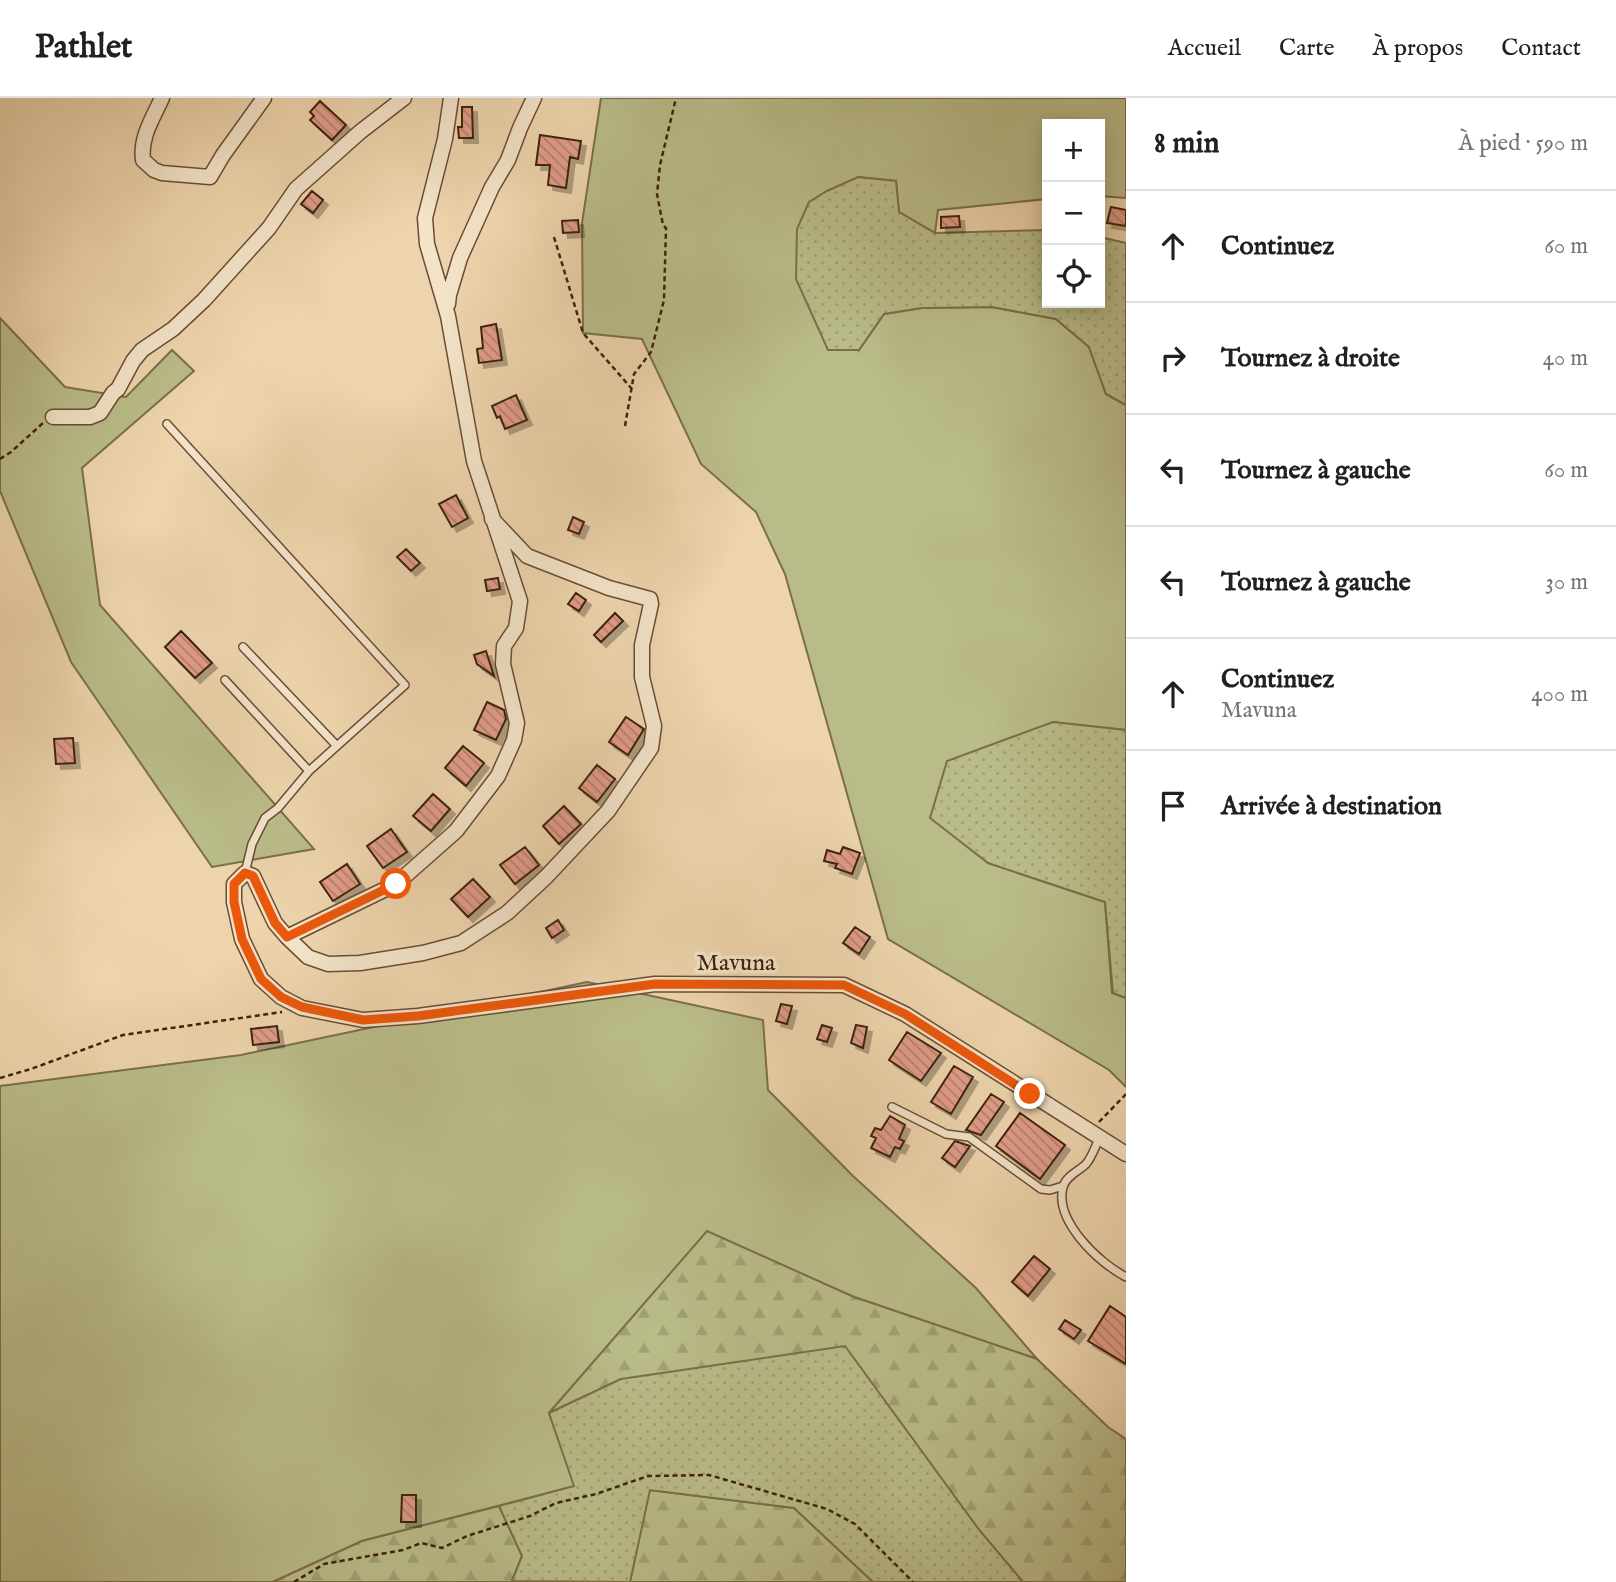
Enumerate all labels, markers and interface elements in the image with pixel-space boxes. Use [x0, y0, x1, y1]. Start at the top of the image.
text: Pathlet [35, 27, 132, 69]
text: Accueil [1168, 33, 1241, 64]
text: Carte [1279, 33, 1335, 64]
text: À propos [1373, 33, 1463, 64]
text: Contact [1501, 33, 1581, 64]
map controls [1042, 119, 1105, 308]
button: + [1042, 119, 1105, 182]
text: 8 min [1154, 125, 1220, 163]
text: À pied · 590 m [1459, 129, 1588, 158]
button: − [1042, 182, 1105, 245]
icon: ahead [1154, 227, 1192, 265]
text: Continuez [1221, 230, 1334, 263]
text: 60 m [1544, 232, 1588, 261]
button: locate [1042, 245, 1105, 308]
icon: right [1154, 339, 1192, 377]
text: Tournez à droite [1221, 342, 1400, 375]
text: 40 m [1543, 344, 1588, 373]
icon: left [1154, 451, 1192, 489]
text: Tournez à gauche [1221, 454, 1411, 487]
text: 60 m [1544, 456, 1588, 485]
icon: left [1154, 563, 1192, 601]
text: Tournez à gauche [1221, 566, 1411, 599]
text: 30 m [1545, 568, 1588, 597]
text: Continuez [1221, 663, 1334, 696]
icon: ahead [1154, 675, 1192, 713]
text: 400 m [1531, 680, 1588, 709]
text: Mavuna [1221, 696, 1297, 725]
icon: arrive [1154, 787, 1192, 825]
text: Arrivée à destination [1221, 790, 1442, 823]
route start [380, 868, 411, 899]
street label: Mavuna [697, 948, 776, 979]
route end [1014, 1078, 1045, 1109]

